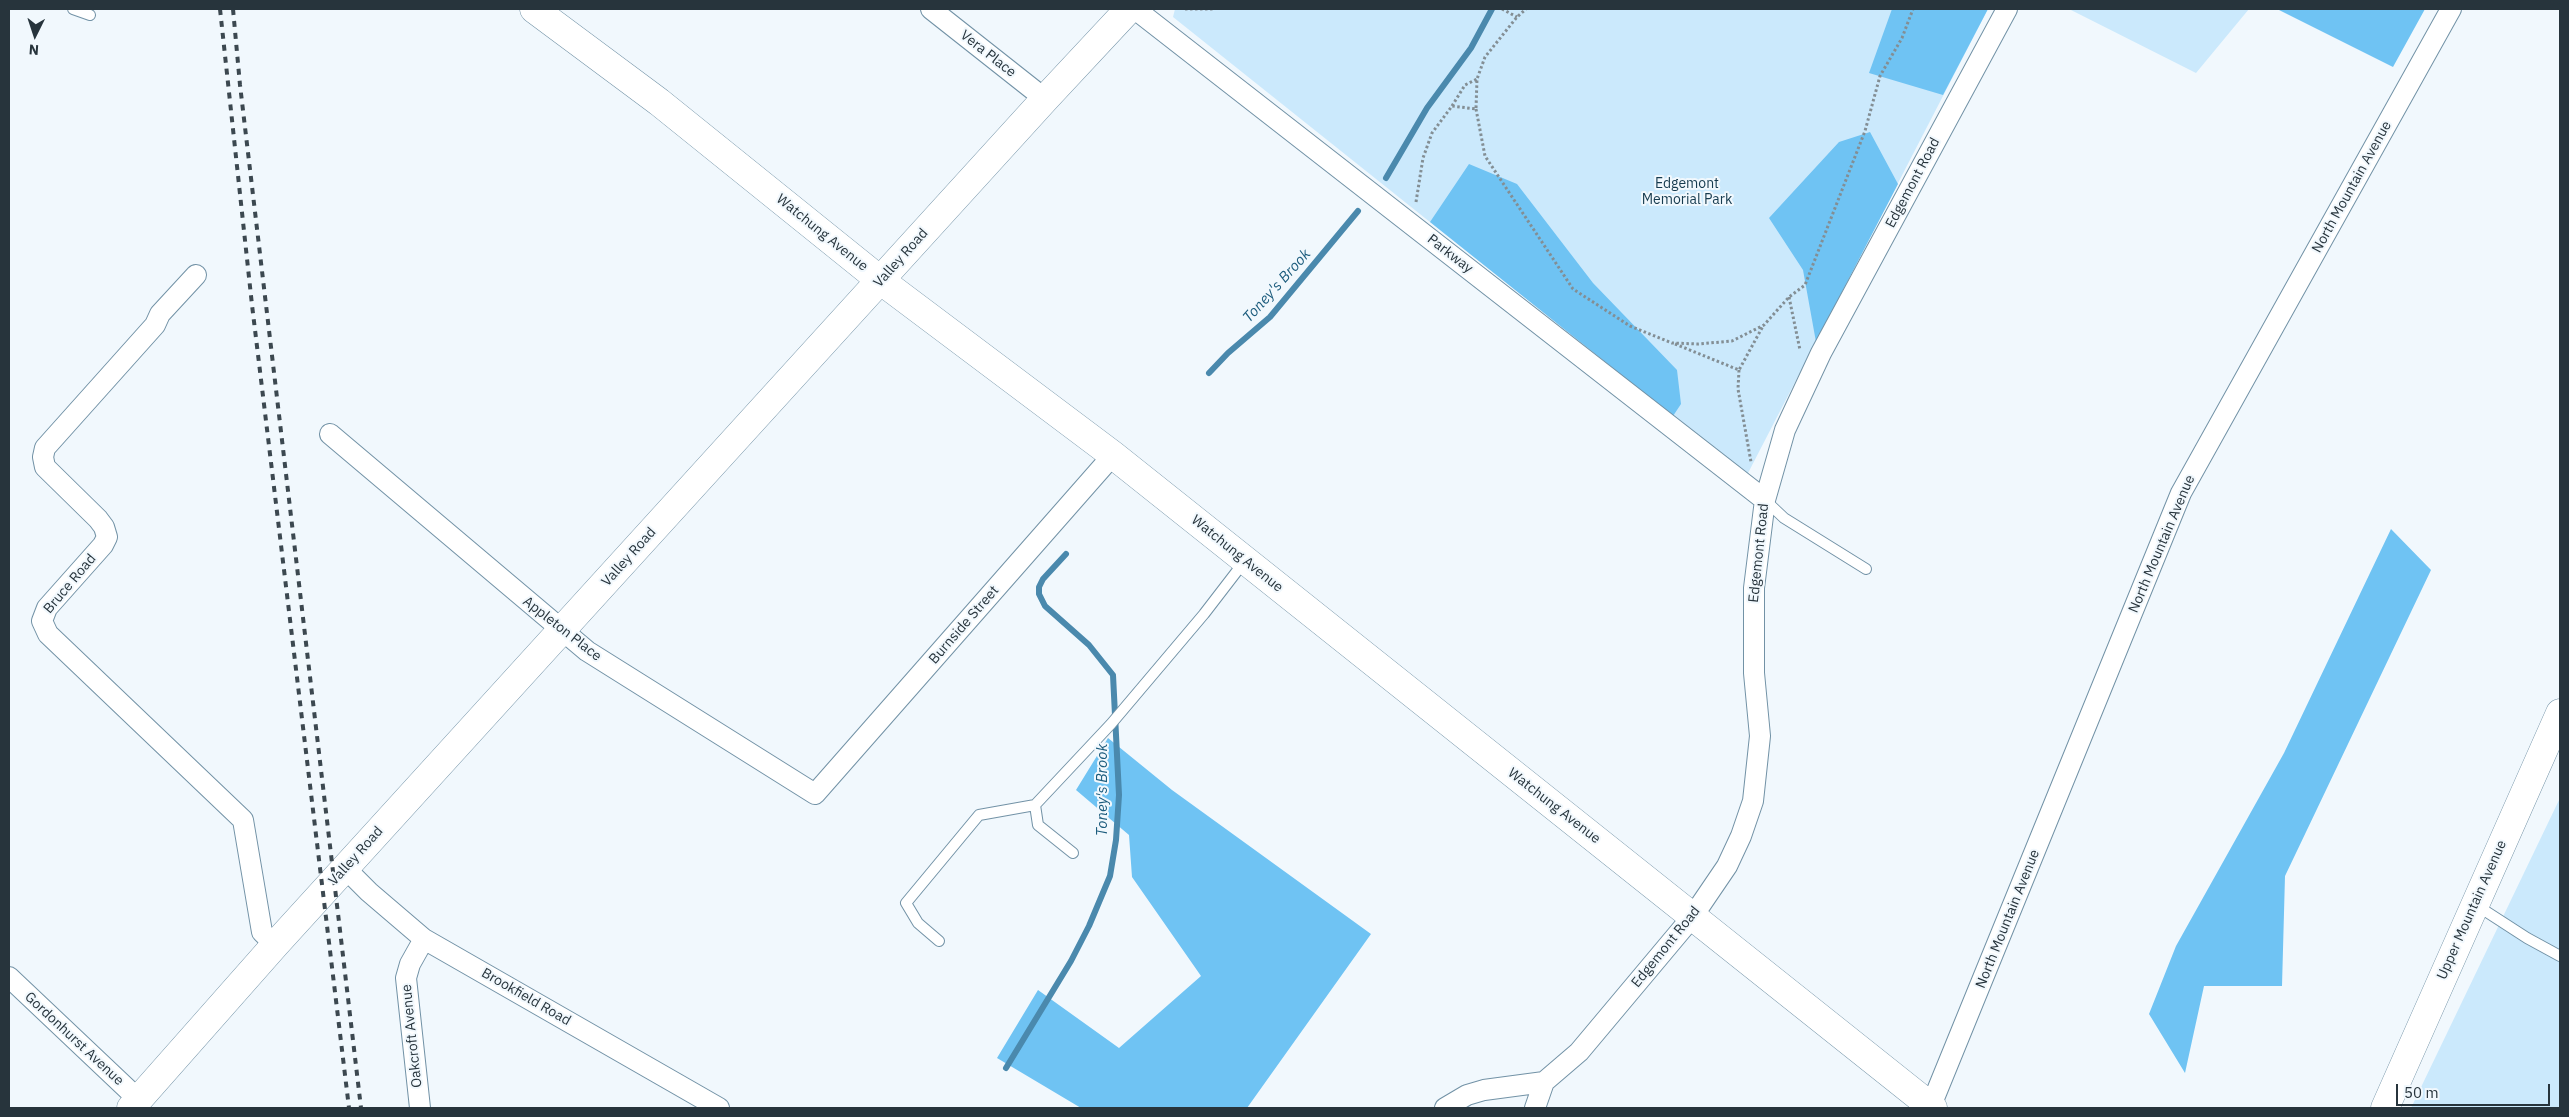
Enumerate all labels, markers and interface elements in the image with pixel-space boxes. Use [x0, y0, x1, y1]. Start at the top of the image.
north arrow [10, 10, 60, 60]
street label: Vera Place [957, 27, 1019, 81]
text: N [28, 41, 40, 59]
street label: North Mountain Avenue [2309, 118, 2395, 256]
street label: Edgemont Road [1882, 135, 1944, 231]
park label: Edgemont Memorial Park [1642, 176, 1732, 208]
street label: Watchung Avenue [773, 191, 871, 275]
street label: Valley Road [870, 225, 932, 291]
street label: Parkway [1424, 231, 1476, 277]
water label: Toney's Brook [1239, 246, 1315, 326]
street label: North Mountain Avenue [2125, 473, 2199, 615]
street label: Edgemont Road [1745, 503, 1773, 603]
street label: Watchung Avenue [1188, 512, 1286, 596]
street label: Valley Road [598, 524, 660, 590]
street label: Bruce Road [40, 551, 100, 617]
street label: Burnside Street [926, 583, 1002, 667]
street label: Appleton Place [519, 593, 605, 665]
water label: Toney's Brook [1094, 744, 1112, 836]
street label: Watchung Avenue [1504, 765, 1604, 847]
street label: Valley Road [325, 823, 387, 889]
street label: Upper Mountain Avenue [2434, 838, 2510, 982]
street label: North Mountain Avenue [1972, 847, 2044, 991]
street label: Edgemont Road [1628, 903, 1704, 991]
street label: Brookfield Road [478, 965, 574, 1029]
street label: Oakcroft Avenue [398, 983, 426, 1089]
street label: Gordonhurst Avenue [21, 989, 127, 1089]
scale bar [2399, 1074, 2553, 1106]
text: 50 m [2404, 1083, 2439, 1102]

